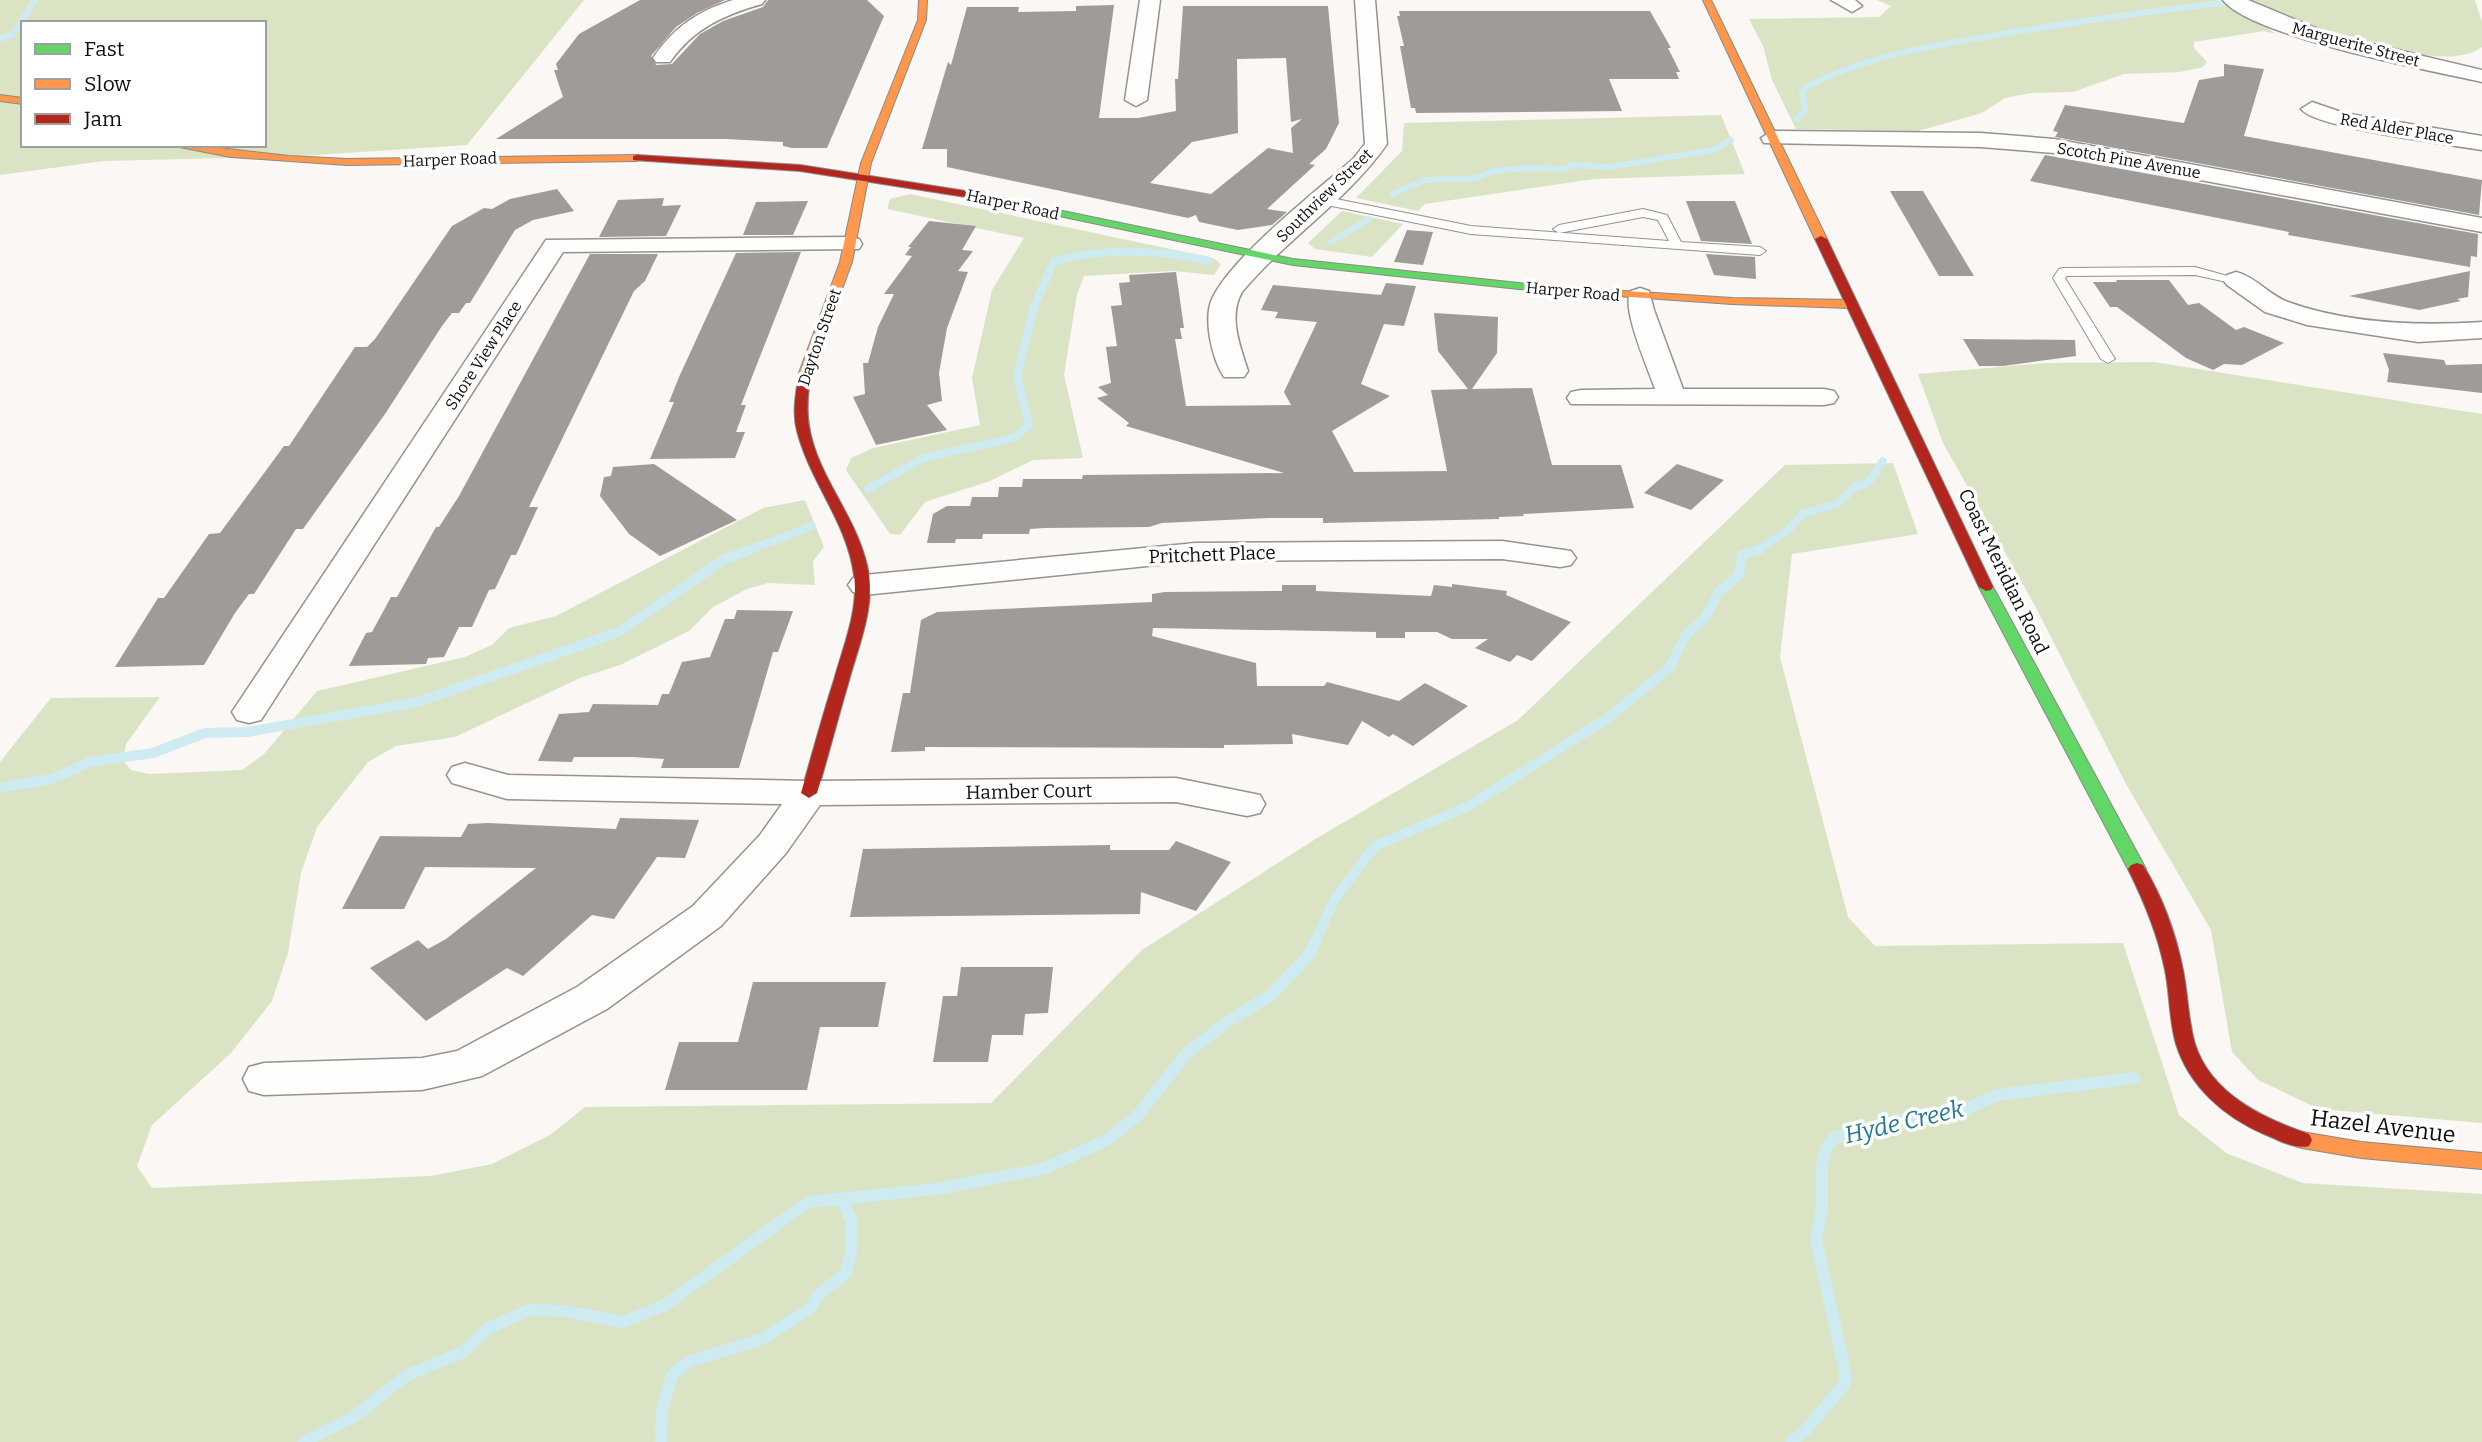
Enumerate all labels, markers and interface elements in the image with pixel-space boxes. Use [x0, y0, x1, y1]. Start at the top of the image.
street label: Marguerite Street [2290, 18, 2422, 71]
legend [21, 21, 266, 147]
text: Fast [84, 36, 125, 62]
text: Slow [84, 71, 131, 97]
text: Jam [83, 106, 122, 132]
street label: Red Alder Place [2339, 109, 2455, 148]
street label: Scotch Pine Avenue [2056, 138, 2202, 182]
street label: Southview Street [1272, 144, 1377, 246]
street label: Harper Road [403, 148, 498, 171]
street label: Harper Road [965, 185, 1061, 224]
street label: Harper Road [1525, 278, 1621, 305]
street label: Dayton Street [794, 286, 845, 388]
street label: Shore View Place [441, 297, 526, 413]
street label: Coast Meridian Road [1953, 485, 2054, 658]
street label: Pritchett Place [1148, 541, 1276, 568]
street label: Hamber Court [965, 779, 1093, 804]
water label: Hyde Creek [1842, 1095, 1967, 1149]
street label: Hazel Avenue [2309, 1103, 2457, 1149]

